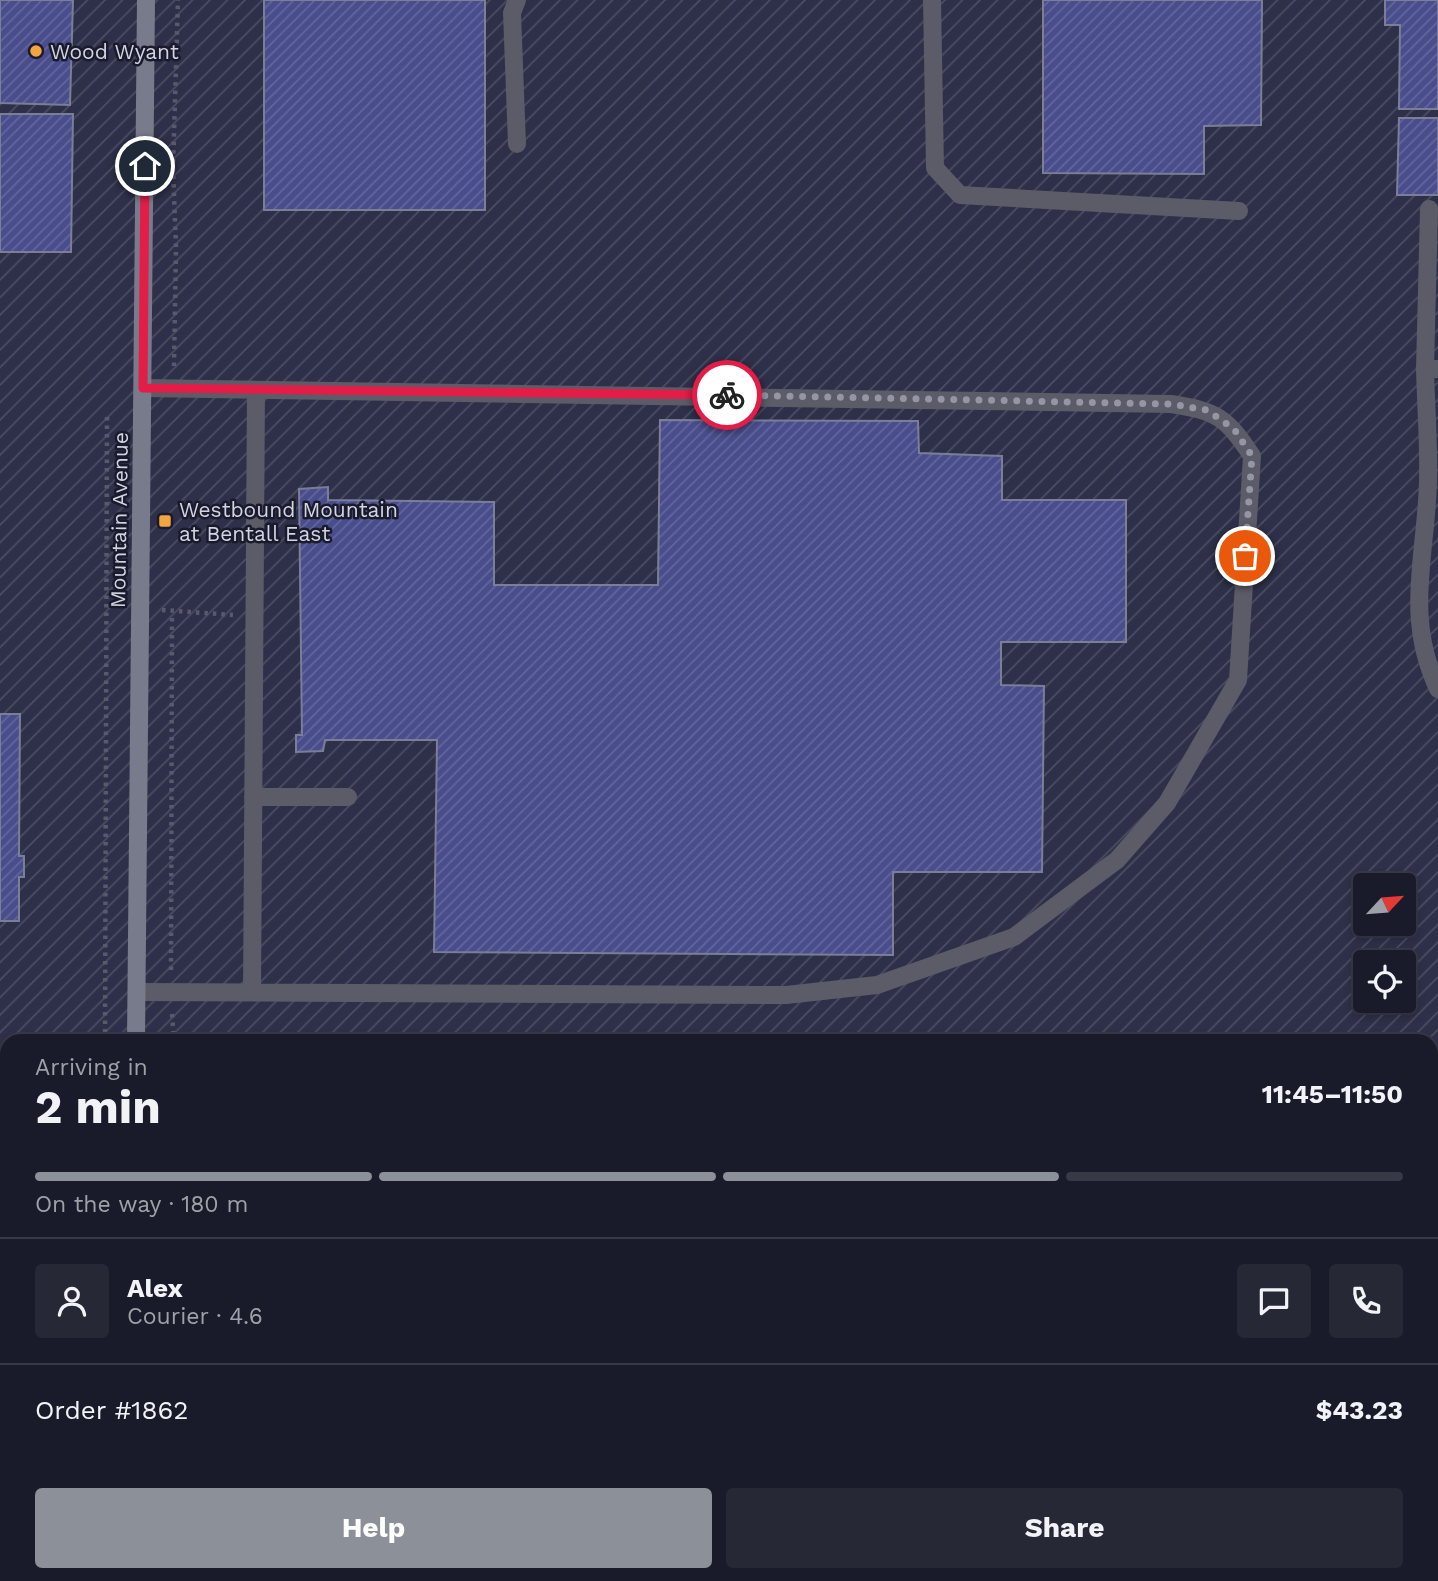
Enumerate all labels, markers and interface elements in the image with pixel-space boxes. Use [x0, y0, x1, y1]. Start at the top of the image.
place label: Wood Wyant [50, 39, 179, 64]
marker: Wood Wyant [28, 43, 44, 59]
pin [115, 136, 175, 196]
icon: home [126, 147, 164, 185]
courier [692, 360, 762, 430]
icon: bike [708, 376, 746, 414]
street label: Mountain Avenue [105, 432, 133, 608]
place label: Westbound Mountain at Bentall East [179, 497, 398, 546]
marker: Westbound Mountain at Bentall East [157, 513, 173, 529]
pin [1215, 526, 1275, 586]
icon: bag [1226, 537, 1264, 575]
north arrow [1353, 873, 1416, 936]
map controls [1353, 873, 1416, 1013]
button: locate [1353, 950, 1416, 1013]
text: Arriving in [35, 1054, 148, 1081]
text: 11:45–11:50 [1262, 1079, 1403, 1109]
text: 2 min [35, 1080, 161, 1134]
text: On the way · 180 m [35, 1191, 248, 1218]
button: person [35, 1264, 109, 1338]
button: chat [1237, 1264, 1311, 1338]
button: phone [1329, 1264, 1403, 1338]
text: Alex [127, 1273, 183, 1303]
text: Courier · 4.6 [127, 1303, 263, 1330]
text: Order #1862 [35, 1395, 188, 1425]
text: $43.23 [1316, 1395, 1403, 1425]
button: Help [35, 1488, 712, 1568]
button: Share [726, 1488, 1403, 1568]

